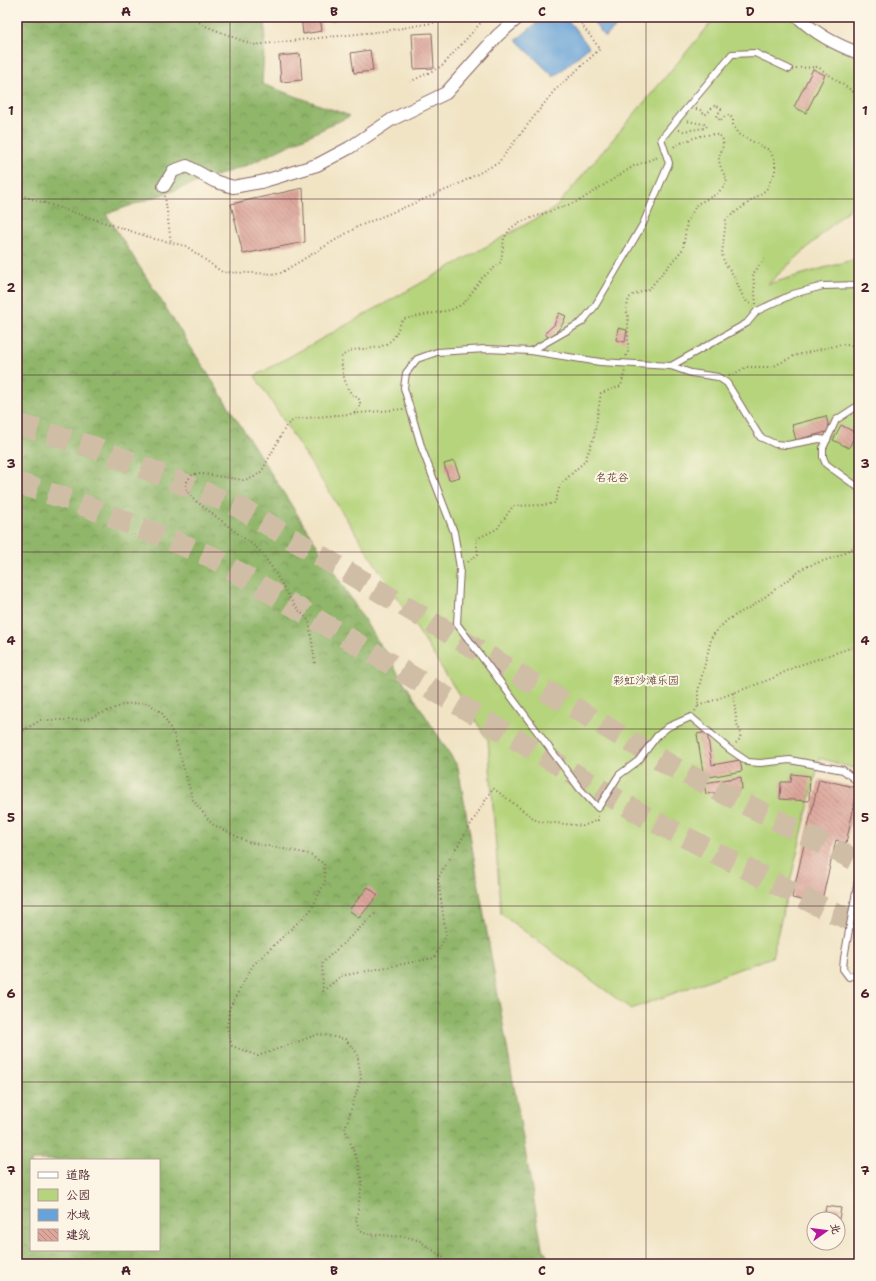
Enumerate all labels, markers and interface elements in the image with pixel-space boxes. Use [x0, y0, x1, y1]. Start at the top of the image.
text: A [121, 3, 131, 20]
text: B [330, 3, 338, 20]
text: C [538, 3, 546, 20]
text: D [745, 3, 755, 20]
text: 1 [8, 102, 14, 119]
text: 1 [862, 102, 868, 119]
text: 2 [6, 279, 16, 296]
text: 2 [860, 279, 870, 296]
text: 3 [6, 455, 16, 472]
text: 3 [860, 455, 870, 472]
park label: 名花谷 [596, 470, 629, 485]
text: 4 [6, 632, 16, 649]
text: 4 [860, 632, 870, 649]
park label: 彩虹沙滩乐园 [613, 673, 679, 688]
text: 5 [7, 809, 15, 826]
text: 5 [861, 809, 869, 826]
text: 6 [6, 985, 16, 1002]
text: 6 [860, 985, 870, 1002]
legend [30, 1159, 160, 1251]
text: 7 [6, 1162, 16, 1179]
text: 7 [860, 1162, 870, 1179]
text: 道路 [66, 1167, 90, 1183]
text: 公园 [66, 1187, 90, 1203]
text: 水域 [66, 1207, 90, 1223]
north arrow [806, 1211, 846, 1251]
text: 北 [827, 1222, 844, 1236]
text: 建筑 [66, 1227, 90, 1243]
text: A [121, 1262, 131, 1279]
text: B [330, 1262, 338, 1279]
text: C [538, 1262, 546, 1279]
text: D [745, 1262, 755, 1279]

